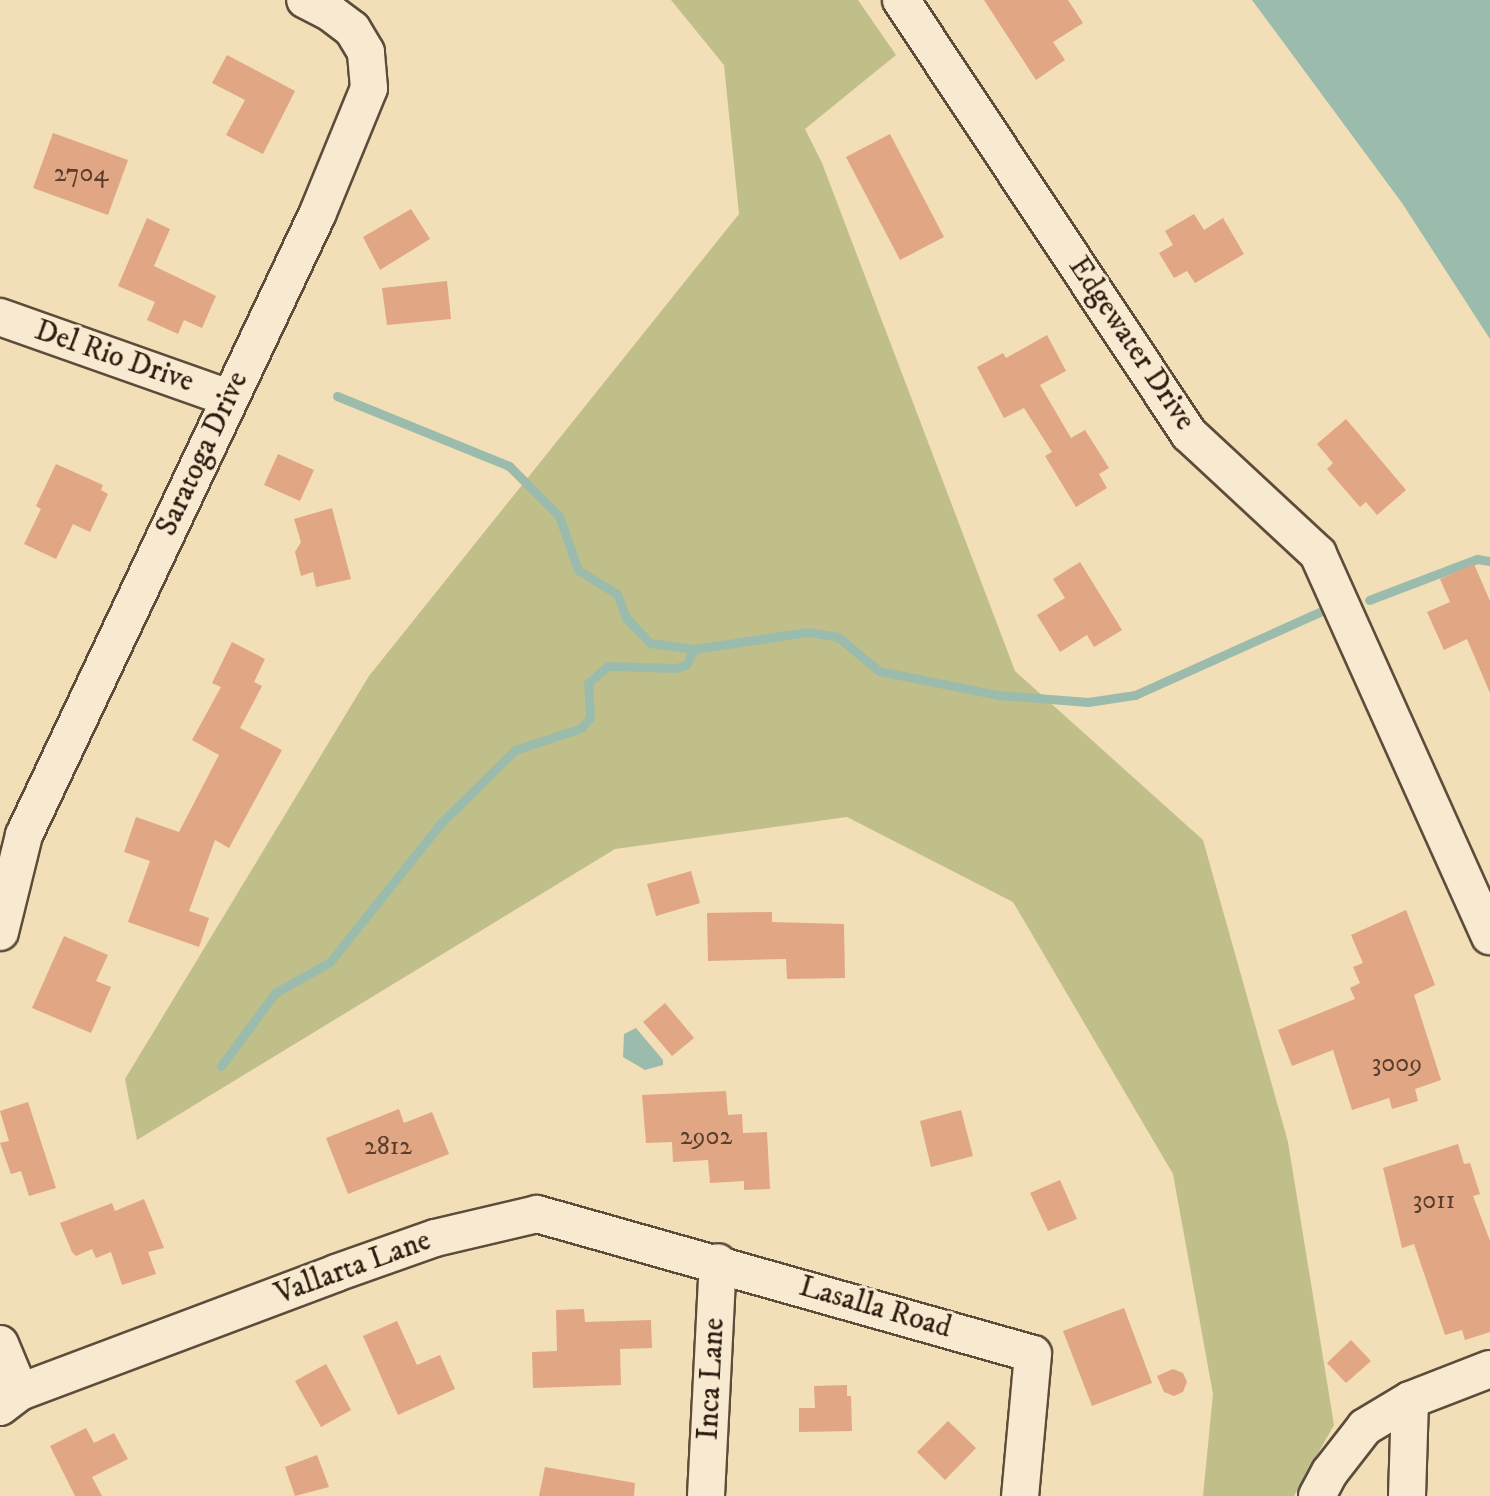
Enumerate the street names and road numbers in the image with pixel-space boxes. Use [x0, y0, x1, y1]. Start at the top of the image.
street label: Edgewater Drive [1060, 250, 1202, 438]
street label: Del Rio Drive [30, 313, 198, 401]
street label: Saratoga Drive [149, 366, 257, 542]
street label: Vallarta Lane [270, 1223, 436, 1313]
street label: Lasalla Road [795, 1269, 955, 1347]
street label: Inca Lane [691, 1317, 733, 1441]

